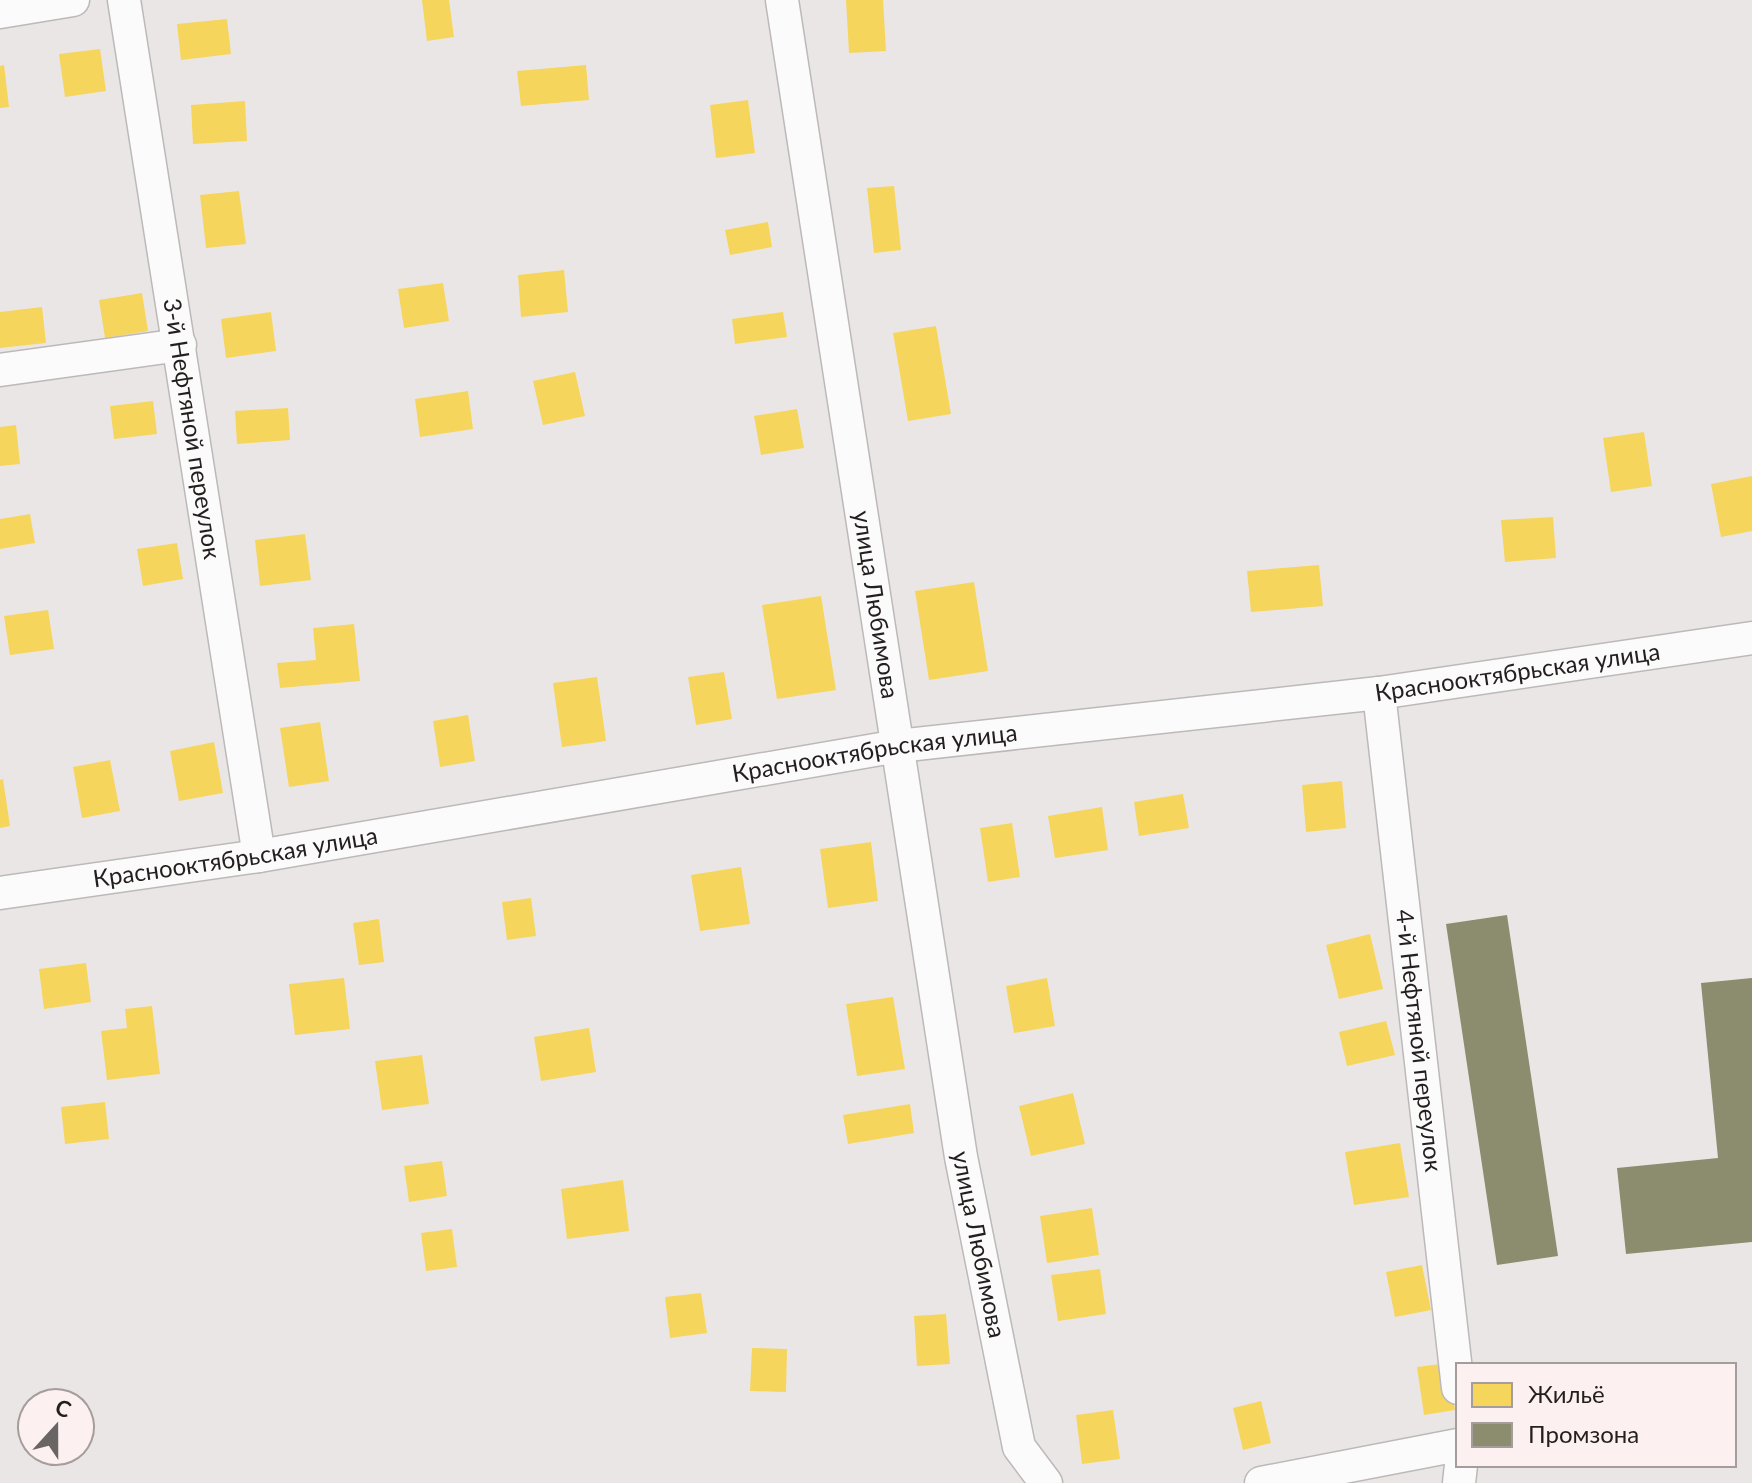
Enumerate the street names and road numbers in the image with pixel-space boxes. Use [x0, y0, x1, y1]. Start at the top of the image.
street label: 3-й Нефтяной переулок [158, 296, 228, 562]
street label: улица Любимова [848, 508, 906, 701]
street label: Краснооктябрьская улица [1373, 636, 1662, 706]
street label: Краснооктябрьская улица [730, 717, 1019, 787]
street label: Краснооктябрьская улица [91, 820, 380, 893]
street label: 4-й Нефтяной переулок [1391, 908, 1449, 1174]
street label: улица Любимова [947, 1149, 1013, 1340]

